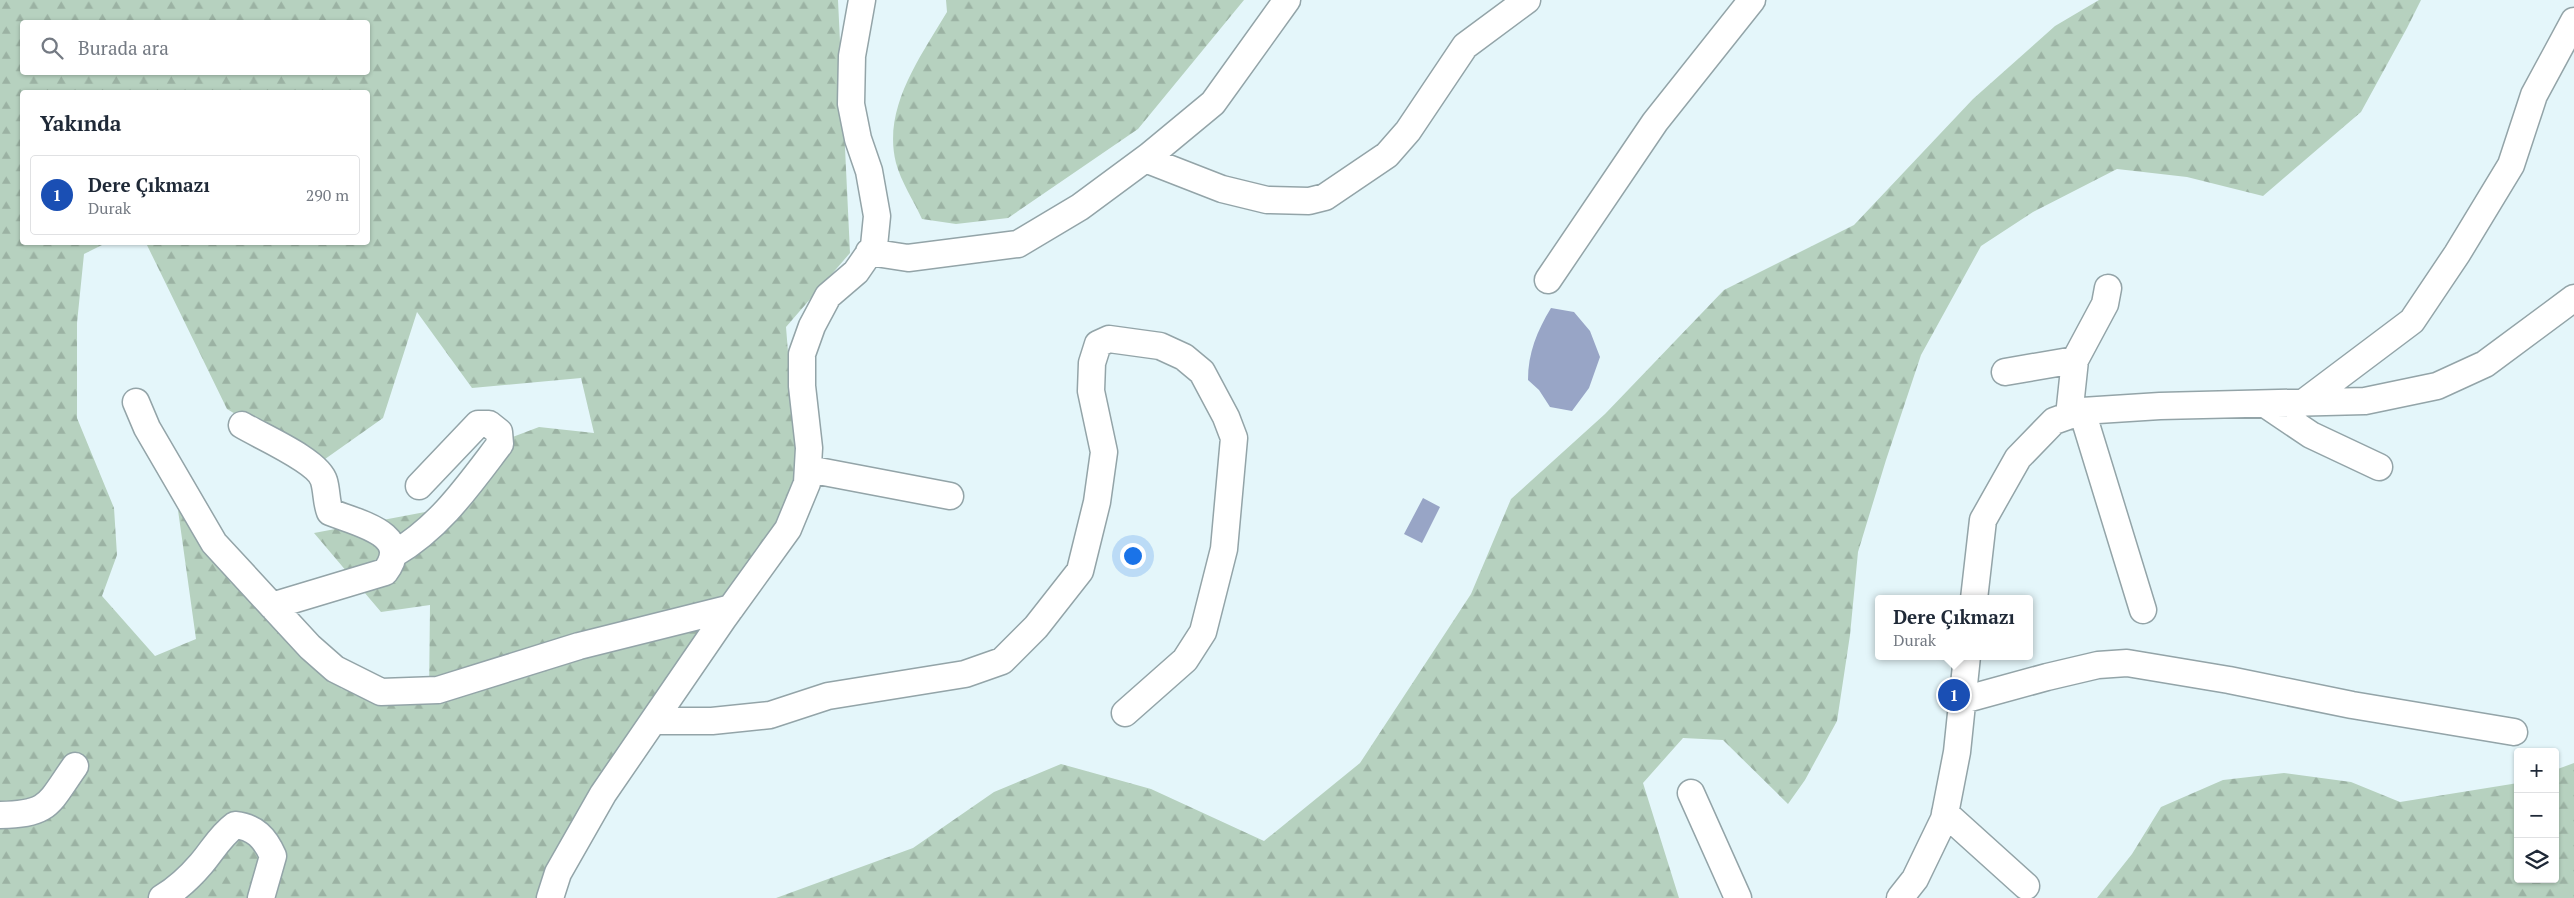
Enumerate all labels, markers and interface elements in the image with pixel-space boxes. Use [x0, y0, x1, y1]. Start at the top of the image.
search box [20, 20, 370, 75]
icon: search [38, 34, 66, 62]
text: Burada ara [78, 35, 169, 60]
text: Yakında [40, 109, 121, 137]
text: Dere Çıkmazı [88, 172, 210, 197]
text: 1 [52, 184, 62, 206]
text: 290 m [306, 184, 349, 206]
text: Durak [88, 197, 131, 219]
your location [1120, 543, 1146, 569]
popup [1875, 595, 2033, 660]
text: Dere Çıkmazı [1893, 604, 2015, 629]
text: Durak [1893, 629, 1936, 651]
pin: 1 [1938, 676, 1970, 714]
map controls [2514, 748, 2559, 883]
button: + [2514, 748, 2559, 793]
button: − [2514, 793, 2559, 838]
button: layers [2514, 838, 2559, 883]

